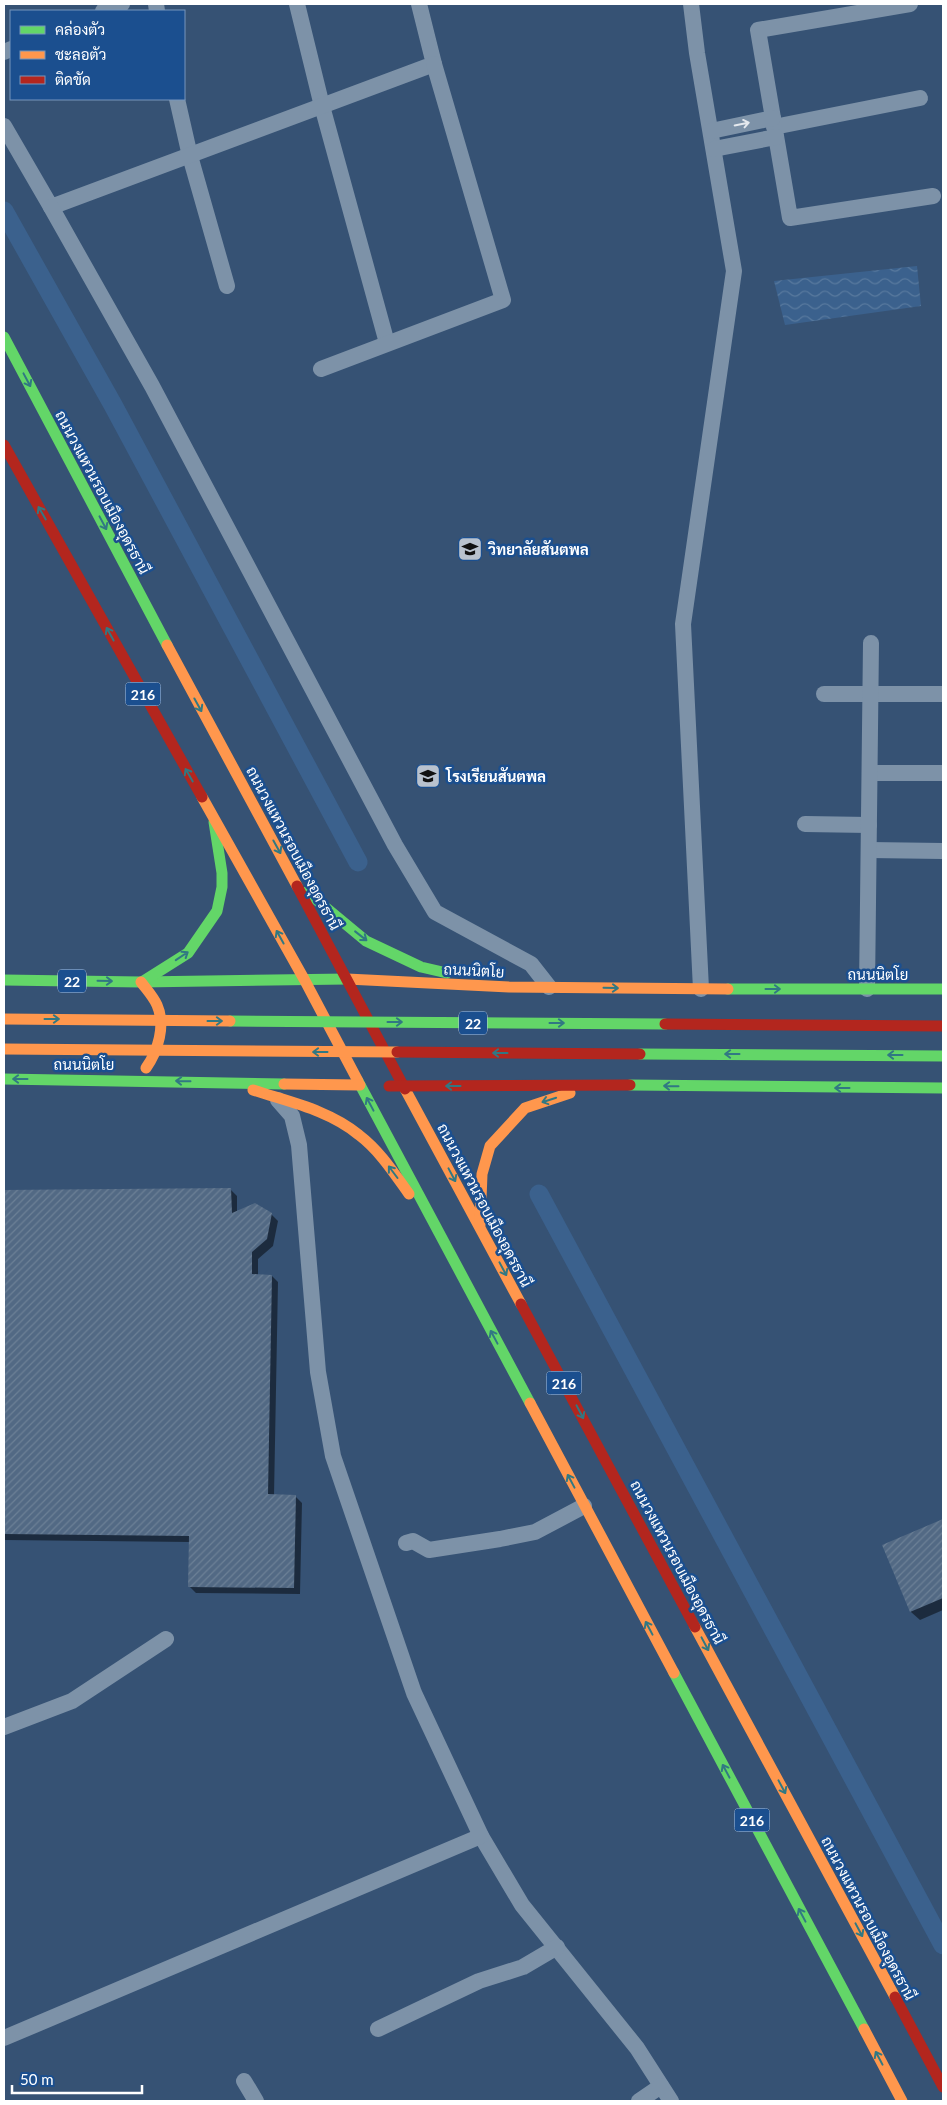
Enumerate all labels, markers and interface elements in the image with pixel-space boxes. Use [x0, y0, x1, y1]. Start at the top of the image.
legend [10, 10, 185, 100]
text: คล่องตัว [55, 20, 105, 38]
text: ชะลอตัว [55, 45, 106, 63]
text: ติดขัด [55, 70, 91, 88]
one-way arrow [733, 119, 749, 129]
one-way arrow [22, 372, 32, 386]
street label: ถนนวงแหวนรอบเมืองอุดรธานี [49, 407, 154, 578]
one-way arrow [36, 506, 46, 520]
one-way arrow [98, 516, 108, 531]
school or university icon: วิทยาลัยสันตพล [457, 536, 483, 562]
place label: วิทยาลัยสันตพล [487, 540, 589, 558]
one-way arrow [105, 626, 115, 641]
road number: 216 [126, 682, 160, 706]
one-way arrow [194, 697, 204, 711]
street label: ถนนวงแหวนรอบเมืองอุดรธานี [240, 763, 345, 934]
school or university icon: โรงเรียนสันตพล [415, 763, 441, 789]
place label: โรงเรียนสันตพล [445, 766, 546, 785]
one-way arrow [184, 769, 194, 783]
one-way arrow [273, 839, 282, 854]
one-way arrow [275, 930, 285, 945]
one-way arrow [354, 931, 367, 942]
one-way arrow [175, 951, 189, 961]
street label: ถนนนิตโย [443, 959, 505, 981]
street label: ถนนนิตโย [848, 965, 908, 983]
road number: 22 [58, 969, 86, 992]
one-way arrow [97, 977, 113, 986]
one-way arrow [602, 983, 618, 993]
one-way arrow [764, 984, 781, 994]
road number: 22 [459, 1011, 487, 1034]
one-way arrow [44, 1014, 60, 1024]
one-way arrow [206, 1016, 223, 1026]
one-way arrow [386, 1017, 403, 1027]
one-way arrow [549, 1018, 565, 1028]
one-way arrow [312, 1047, 328, 1056]
one-way arrow [492, 1048, 508, 1058]
one-way arrow [724, 1049, 740, 1059]
one-way arrow [887, 1050, 903, 1060]
street label: ถนนนิตโย [54, 1055, 114, 1073]
one-way arrow [13, 1074, 29, 1084]
one-way arrow [175, 1076, 191, 1085]
one-way arrow [445, 1081, 462, 1091]
one-way arrow [663, 1081, 680, 1091]
one-way arrow [834, 1083, 850, 1092]
one-way arrow [365, 1096, 375, 1111]
one-way arrow [541, 1096, 557, 1106]
street label: ถนนวงแหวนรอบเมืองอุดรธานี [431, 1120, 536, 1291]
one-way arrow [387, 1166, 398, 1179]
one-way arrow [448, 1167, 457, 1182]
one-way arrow [499, 1261, 508, 1276]
one-way arrow [489, 1331, 499, 1345]
road number: 216 [546, 1372, 582, 1395]
one-way arrow [576, 1404, 585, 1419]
one-way arrow [566, 1474, 575, 1489]
street label: ถนนวงแหวนรอบเมืองอุดรธานี [624, 1477, 729, 1648]
one-way arrow [644, 1621, 653, 1636]
one-way arrow [701, 1636, 710, 1651]
one-way arrow [721, 1764, 731, 1779]
one-way arrow [777, 1780, 787, 1795]
road number: 216 [734, 1808, 770, 1832]
street label: ถนนวงแหวนรอบเมืองอุดรธานี [815, 1833, 920, 2004]
one-way arrow [797, 1908, 806, 1923]
one-way arrow [854, 1923, 864, 1938]
one-way arrow [874, 2051, 884, 2066]
scale bar [12, 2062, 142, 2094]
text: 50 m [20, 2070, 54, 2088]

